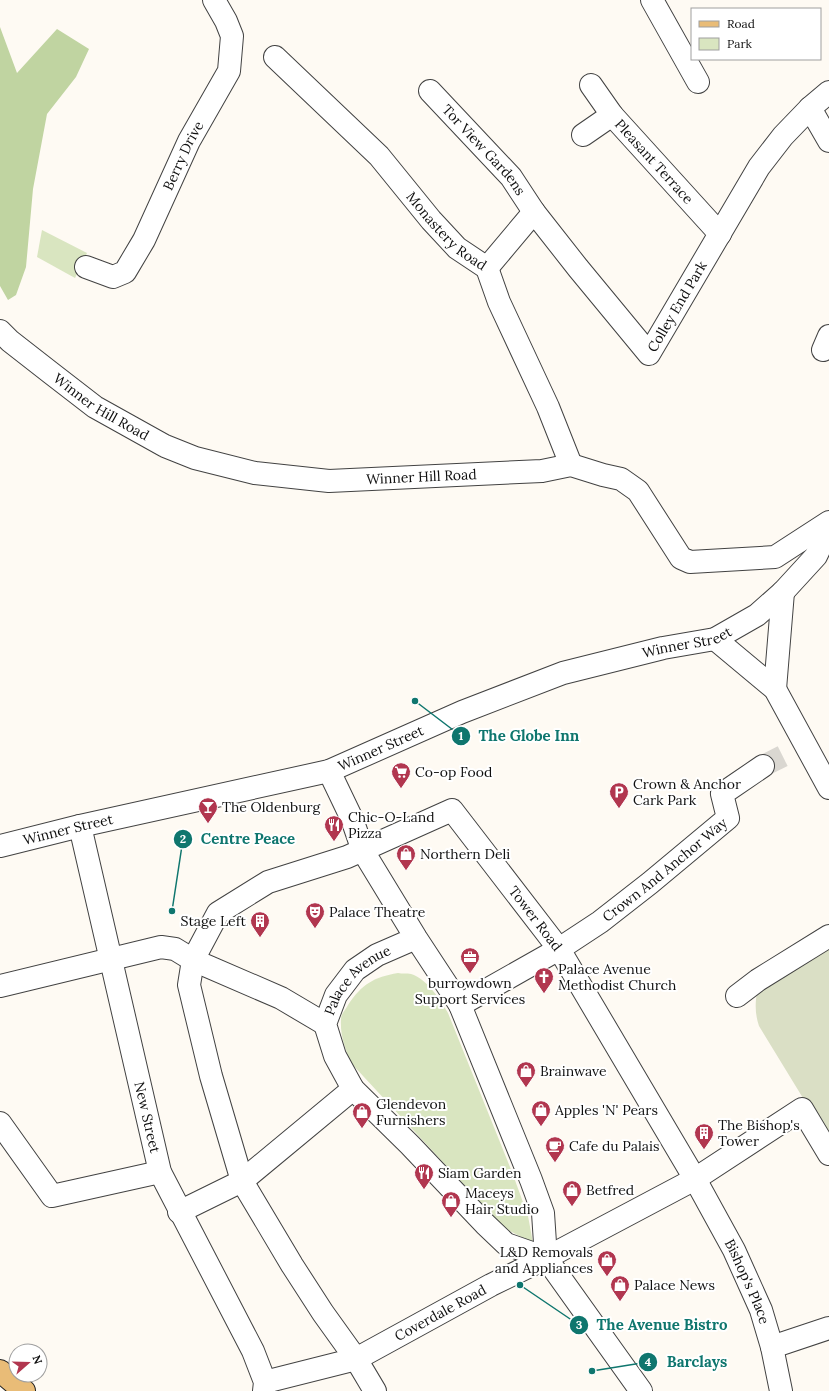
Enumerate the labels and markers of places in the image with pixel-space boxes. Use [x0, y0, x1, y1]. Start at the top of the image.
callout: The Globe Inn [451, 722, 588, 749]
supermarket icon: Co-op Food [390, 761, 412, 789]
place label: Co-op Food [415, 763, 492, 781]
place label: Crown & Anchor Cark Park [633, 775, 741, 809]
parking icon: Crown & Anchor Cark Park [608, 781, 630, 809]
bar icon: The Oldenburg [197, 796, 219, 824]
place label: The Oldenburg [222, 798, 320, 816]
place label: Chic-O-Land Pizza [348, 808, 435, 842]
restaurant icon: Chic-O-Land Pizza [323, 814, 345, 842]
callout: Centre Peace [173, 826, 303, 853]
shop icon: Northern Deli [395, 843, 417, 871]
place label: Northern Deli [420, 845, 510, 863]
theatre icon: Palace Theatre [304, 901, 326, 929]
place label: Palace Theatre [329, 903, 426, 921]
building icon: Stage Left [249, 910, 271, 938]
place label: Stage Left [181, 912, 247, 930]
office icon: burrowdown Support Services [459, 946, 481, 974]
place label: Palace Avenue Methodist Church [558, 960, 676, 994]
church icon: Palace Avenue Methodist Church [533, 966, 555, 994]
place label: burrowdown Support Services [415, 974, 525, 1008]
shop icon: Brainwave [515, 1060, 537, 1088]
place label: Brainwave [540, 1062, 607, 1080]
place label: Glendevon Furnishers [376, 1095, 447, 1129]
shop icon: Apples 'N' Pears [530, 1099, 552, 1127]
shop icon: Glendevon Furnishers [351, 1101, 373, 1129]
place label: Apples 'N' Pears [554, 1101, 658, 1119]
place label: The Bishop's Tower [718, 1116, 800, 1150]
building icon: The Bishop's Tower [693, 1122, 715, 1150]
cafe icon: Cafe du Palais [544, 1135, 566, 1163]
place label: Cafe du Palais [569, 1137, 659, 1155]
restaurant icon: Siam Garden [413, 1162, 435, 1190]
place label: Siam Garden [438, 1164, 522, 1182]
shop icon: Betfred [561, 1179, 583, 1207]
place label: Betfred [586, 1181, 634, 1199]
place label: Maceys Hair Studio [465, 1184, 539, 1218]
shop icon: Maceys Hair Studio [440, 1190, 462, 1218]
place label: L&D Removals and Appliances [495, 1243, 593, 1277]
shop icon: L&D Removals and Appliances [596, 1249, 618, 1277]
shop icon: Palace News [609, 1274, 631, 1302]
place label: Palace News [634, 1276, 715, 1294]
callout: The Avenue Bistro [569, 1312, 736, 1339]
callout: Barclays [638, 1349, 735, 1376]

